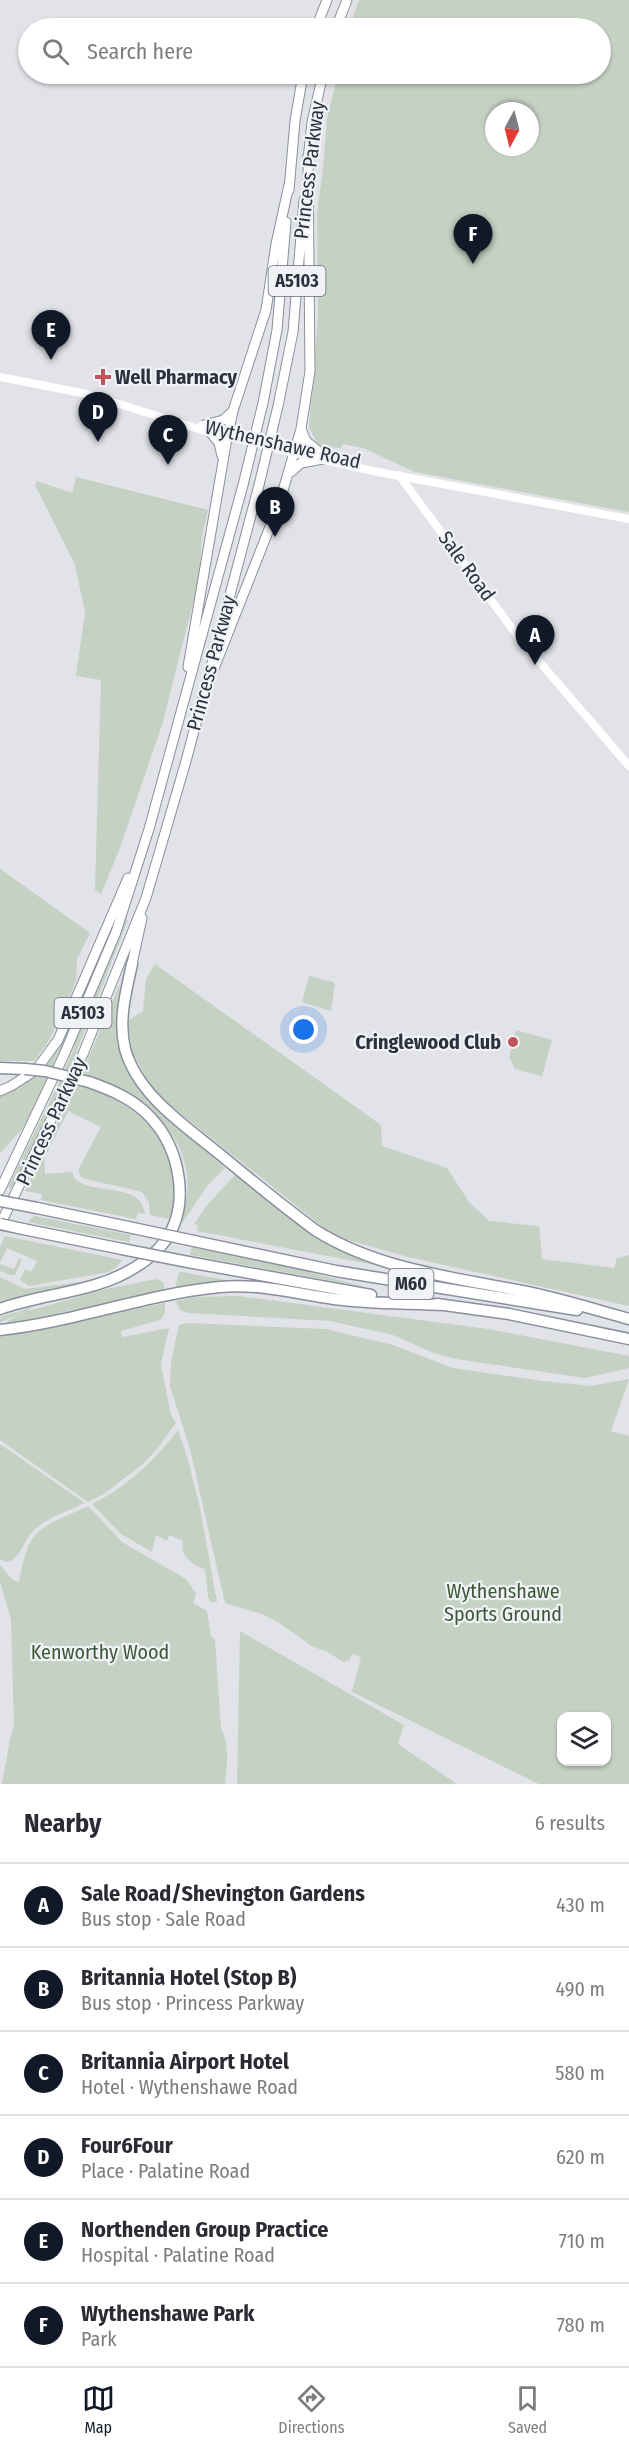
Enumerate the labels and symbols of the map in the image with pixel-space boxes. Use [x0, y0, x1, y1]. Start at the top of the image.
street label: Princess Parkway [289, 99, 329, 240]
north arrow [485, 102, 539, 156]
pin: F [454, 214, 492, 264]
road number: A5103 [268, 266, 326, 296]
pin: E [32, 310, 70, 360]
place label: Well Pharmacy [115, 365, 238, 389]
marker: Well Pharmacy [96, 370, 110, 384]
pin: D [78, 392, 118, 442]
street label: Wythenshawe Road [203, 414, 363, 474]
pin: C [148, 416, 188, 465]
pin: B [256, 488, 294, 537]
street label: Sale Road [434, 526, 500, 606]
street label: Princess Parkway [181, 593, 241, 733]
pin: A [516, 616, 554, 665]
road number: A5103 [54, 998, 112, 1028]
your location [289, 1015, 318, 1044]
place label: Cringlewood Club [355, 1030, 501, 1054]
marker: Cringlewood Club [506, 1035, 520, 1049]
street label: Princess Parkway [11, 1053, 91, 1189]
road number: M60 [388, 1269, 434, 1299]
park label: Wythenshawe Sports Ground [444, 1579, 562, 1626]
park label: Kenworthy Wood [31, 1640, 169, 1664]

